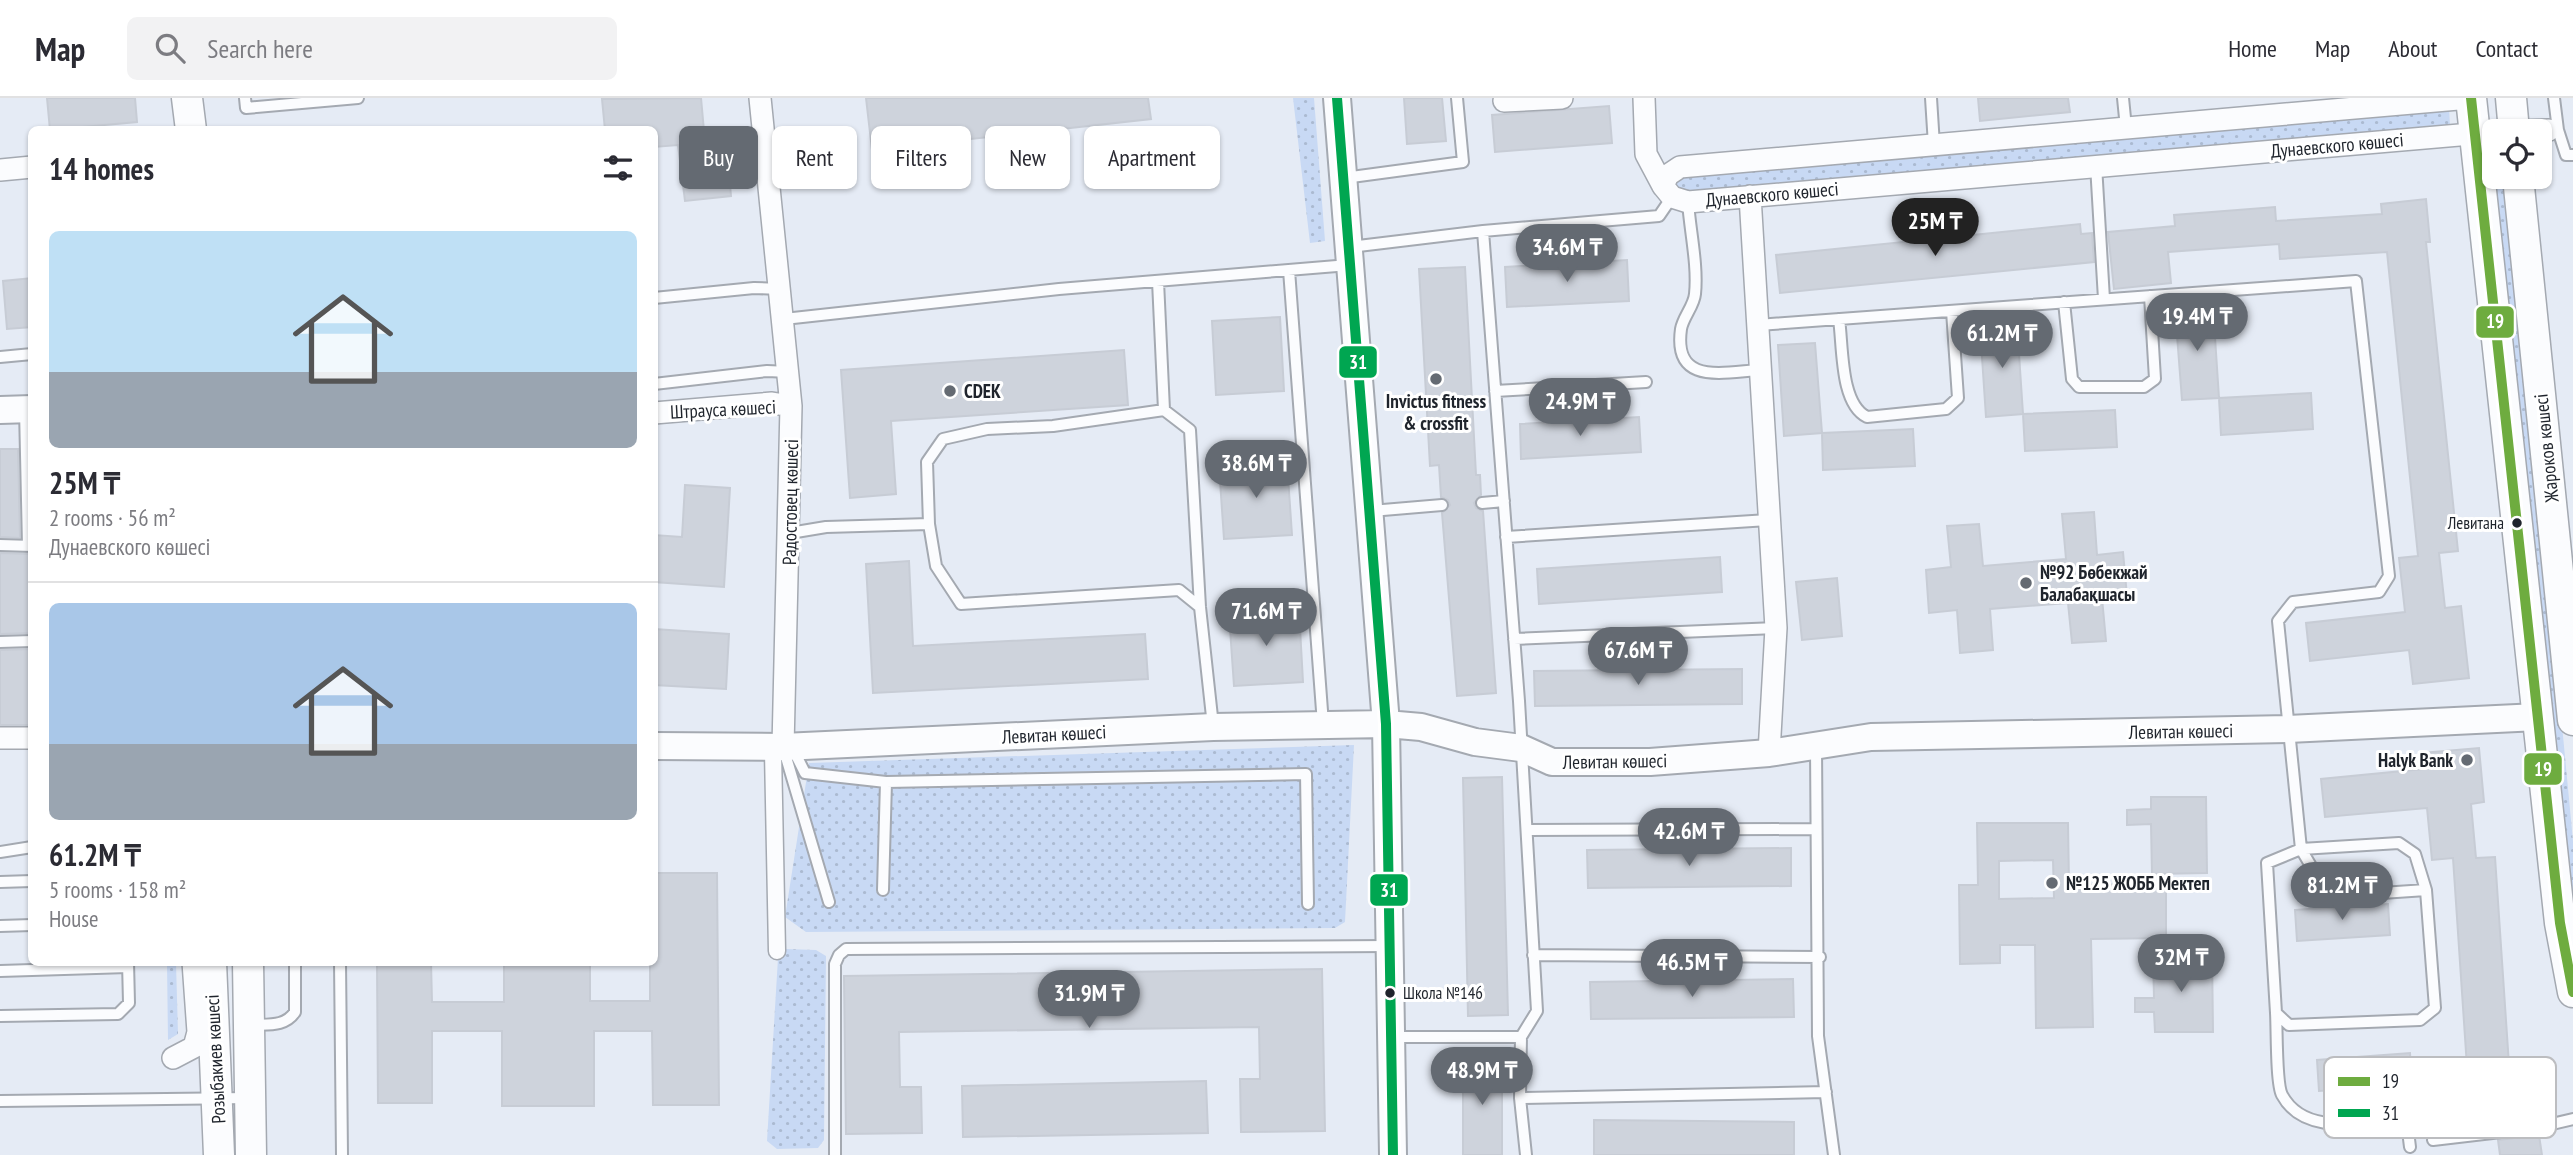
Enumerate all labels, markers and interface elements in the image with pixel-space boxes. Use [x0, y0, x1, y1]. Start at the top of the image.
search box [127, 17, 617, 80]
text: Map [35, 27, 85, 70]
icon: search [151, 29, 189, 67]
text: Search here [207, 32, 313, 65]
text: Home [2228, 33, 2277, 64]
text: Map [2315, 33, 2350, 64]
text: About [2388, 33, 2437, 64]
text: Contact [2475, 33, 2538, 64]
map controls [2482, 119, 2552, 189]
button: locate [2482, 119, 2552, 189]
chip: Buy [679, 126, 758, 189]
chip: Rent [772, 126, 857, 189]
chip: Filters [871, 126, 971, 189]
chip: New [985, 126, 1070, 189]
chip: Apartment [1084, 126, 1220, 189]
street label: Дунаевского көшесі [2269, 127, 2405, 163]
text: 14 homes [49, 149, 154, 188]
icon: filters [599, 149, 637, 187]
street label: Дунаевского көшесі [1704, 176, 1840, 212]
pin: 25M ₸ [1886, 198, 1984, 258]
text: 25M ₸ [1908, 206, 1962, 235]
pin: 34.6M ₸ [1502, 225, 1632, 284]
text: 34.6M ₸ [1532, 232, 1602, 261]
icon: home [280, 276, 406, 402]
pin: 19.4M ₸ [2132, 294, 2262, 353]
text: 19.4M ₸ [2162, 301, 2232, 330]
line badge: 19 [2475, 305, 2515, 339]
text: 19 [2486, 309, 2504, 333]
pin: 61.2M ₸ [1937, 310, 2067, 370]
text: 61.2M ₸ [1967, 318, 2037, 347]
line badge: 31 [1338, 345, 1378, 379]
text: 31 [1349, 350, 1367, 374]
marker: Invictus fitness & crossfit [1428, 371, 1444, 387]
pin: 24.9M ₸ [1515, 378, 1645, 438]
place label: CDEK [964, 379, 1001, 403]
marker: CDEK [942, 383, 958, 399]
text: 24.9M ₸ [1545, 386, 1615, 415]
place label: Invictus fitness & crossfit [1386, 389, 1487, 435]
street label: Жароков көшесі [2528, 393, 2564, 504]
street label: Штрауса көшесі [669, 394, 777, 424]
street label: Радостовец көшесі [777, 439, 803, 565]
pin: 38.6M ₸ [1191, 440, 1321, 500]
text: 38.6M ₸ [1221, 448, 1291, 477]
text: 25M ₸ [49, 463, 120, 502]
text: 2 rooms · 56 m² [49, 503, 176, 532]
place label: Левитана [2447, 512, 2504, 534]
marker: Левитана [2510, 516, 2524, 530]
text: Дунаевского көшесі [49, 532, 211, 561]
place label: №92 Бөбекжай Балабақшасы [2040, 560, 2148, 606]
marker: №92 Бөбекжай Балабақшасы [2018, 575, 2034, 591]
pin: 71.6M ₸ [1201, 588, 1331, 648]
text: 71.6M ₸ [1231, 596, 1301, 625]
pin: 67.6M ₸ [1573, 628, 1703, 687]
text: 67.6M ₸ [1604, 635, 1672, 664]
icon: home [280, 648, 406, 774]
street label: Левитан көшесі [2127, 718, 2234, 744]
street label: Левитан көшесі [1000, 719, 1107, 749]
street label: Левитан көшесі [1561, 748, 1668, 774]
place label: Halyk Bank [2378, 748, 2453, 772]
marker: Halyk Bank [2459, 752, 2475, 768]
line badge: 19 [2523, 752, 2563, 786]
text: 19 [2534, 757, 2552, 781]
pin: 42.6M ₸ [1624, 808, 1754, 868]
text: 42.6M ₸ [1654, 816, 1724, 845]
text: 61.2M ₸ [49, 835, 141, 874]
pin: 81.2M ₸ [2277, 862, 2407, 922]
text: 81.2M ₸ [2307, 870, 2377, 899]
place label: №125 ЖОББ Мектеп [2066, 871, 2210, 895]
line badge: 31 [1369, 873, 1409, 907]
text: 5 rooms · 158 m² [49, 875, 186, 904]
marker: №125 ЖОББ Мектеп [2044, 875, 2060, 891]
text: 31 [1380, 878, 1398, 902]
text: House [49, 904, 99, 933]
pin: 32M ₸ [2132, 934, 2230, 994]
pin: 46.5M ₸ [1627, 940, 1757, 999]
text: 32M ₸ [2154, 942, 2208, 971]
text: 46.5M ₸ [1657, 947, 1727, 976]
pin: 31.9M ₸ [1024, 970, 1154, 1030]
text: 31.9M ₸ [1054, 978, 1124, 1007]
place label: Школа №146 [1403, 982, 1483, 1004]
marker: Школа №146 [1383, 986, 1397, 1000]
street label: Розыбакиев көшесі [200, 994, 230, 1124]
pin: 48.9M ₸ [1417, 1048, 1547, 1107]
text: 48.9M ₸ [1447, 1055, 1517, 1084]
legend [2324, 1057, 2556, 1138]
text: 19 [2382, 1069, 2399, 1093]
text: 31 [2382, 1101, 2399, 1125]

